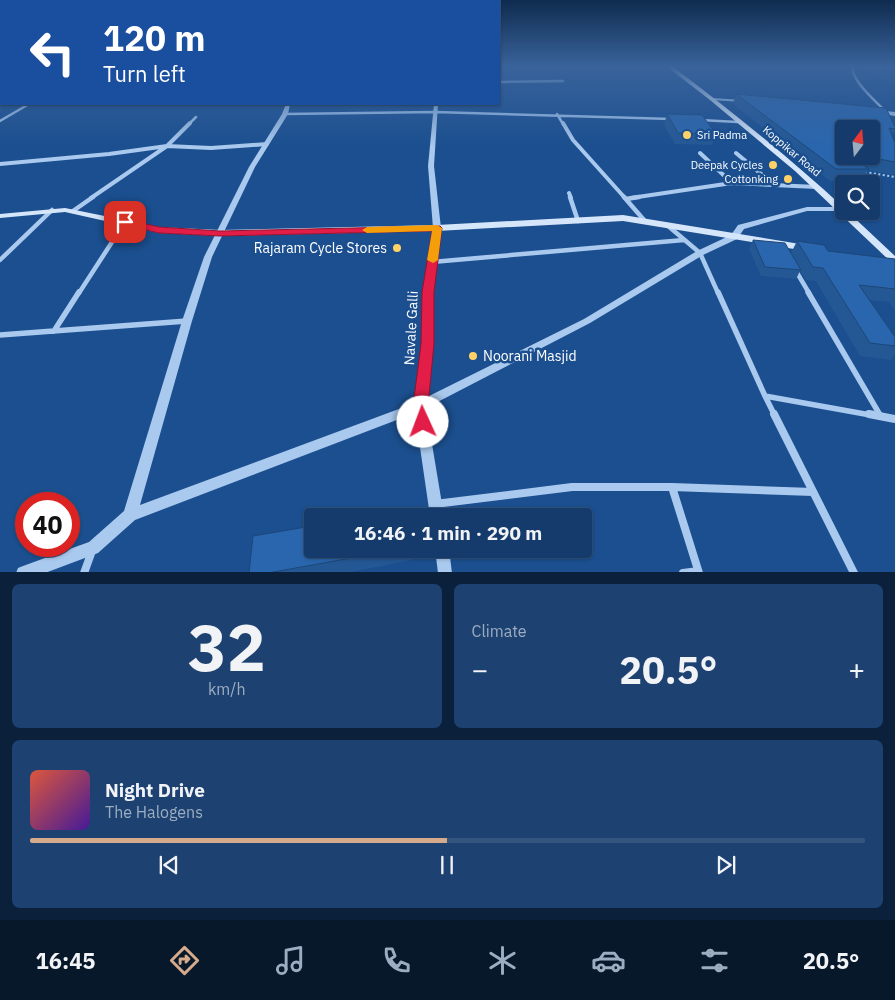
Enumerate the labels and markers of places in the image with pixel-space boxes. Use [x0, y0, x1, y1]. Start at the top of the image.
place label: Sri Padma [697, 128, 747, 142]
marker: Sri Padma [681, 129, 693, 141]
place label: Deepak Cycles [691, 158, 763, 172]
marker: Deepak Cycles [767, 159, 779, 171]
place label: Cottonking [724, 172, 778, 186]
marker: Cottonking [782, 173, 794, 185]
pin [104, 201, 146, 243]
place label: Rajaram Cycle Stores [254, 239, 387, 257]
marker: Rajaram Cycle Stores [391, 242, 403, 254]
place label: Noorani Masjid [483, 347, 577, 365]
marker: Noorani Masjid [467, 350, 479, 362]

